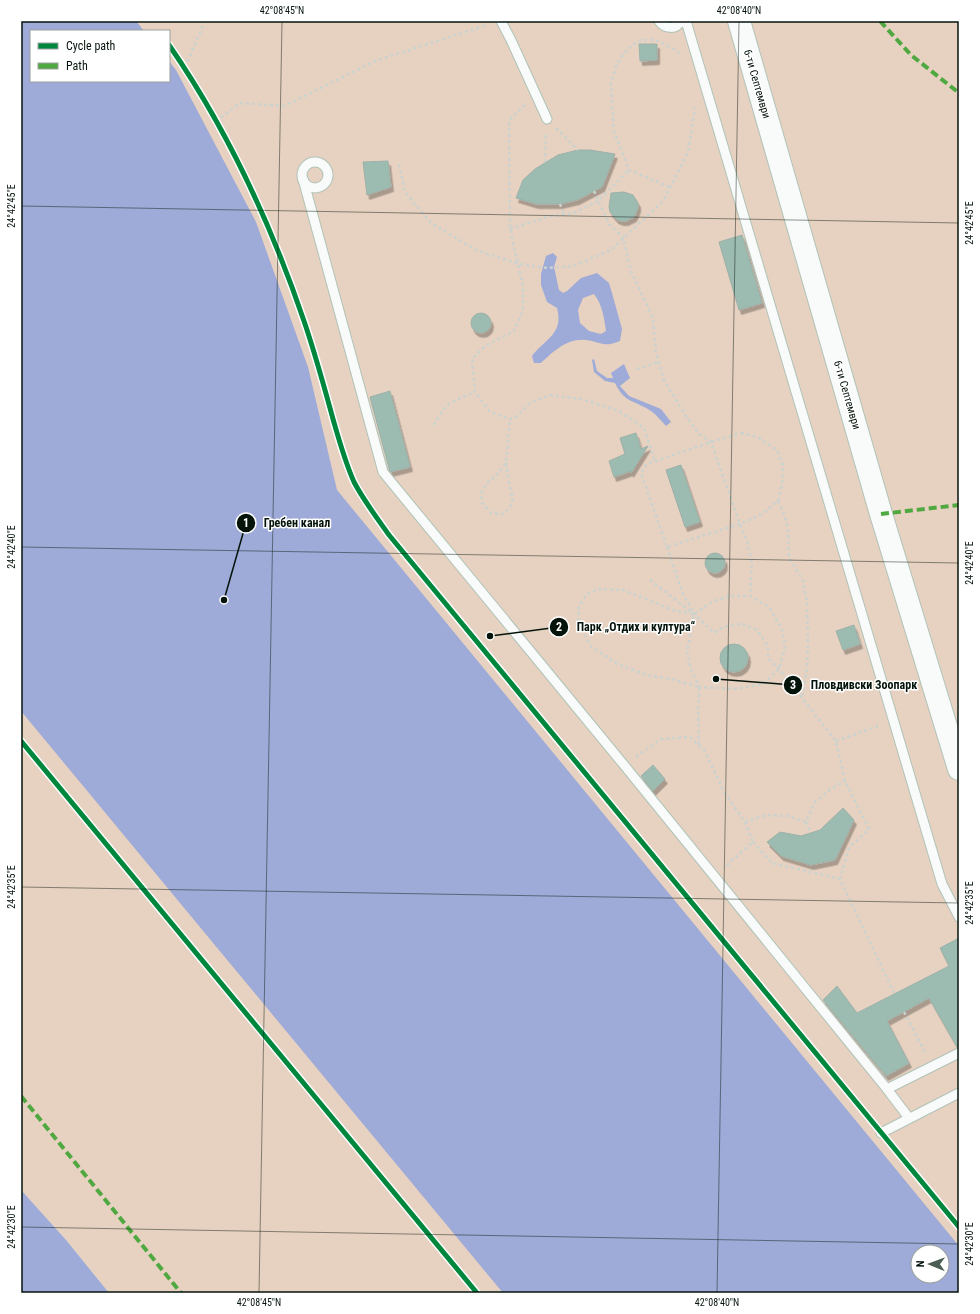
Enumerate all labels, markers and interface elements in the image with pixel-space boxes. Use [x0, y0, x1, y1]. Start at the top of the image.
text: 42°08'45"N [260, 5, 304, 16]
text: 42°08'40"N [717, 5, 761, 16]
legend [30, 30, 170, 82]
text: Cycle path [66, 39, 116, 53]
street label: 6-ти Септември [741, 48, 773, 120]
text: Path [66, 59, 88, 73]
text: 24°42'45"E [6, 184, 17, 228]
text: 24°42'45"E [964, 201, 975, 245]
street label: 6-ти Септември [831, 359, 863, 431]
callout: Гребен канал [236, 511, 338, 535]
text: 1 [243, 516, 249, 530]
text: Гребен канал [264, 516, 330, 530]
text: 24°42'40"E [6, 525, 17, 569]
text: 24°42'40"E [964, 541, 975, 585]
callout: Парк „Отдих и култура“ [549, 615, 704, 639]
text: 2 [556, 620, 562, 634]
text: Парк „Отдих и култура“ [577, 620, 696, 634]
callout: Пловдивски Зоопарк [783, 673, 926, 697]
text: 3 [790, 678, 796, 692]
text: Пловдивски Зоопарк [811, 678, 917, 692]
text: 24°42'35"E [6, 865, 17, 909]
text: 24°42'35"E [964, 881, 975, 925]
text: 24°42'30"E [6, 1205, 17, 1249]
text: 24°42'30"E [964, 1222, 975, 1266]
north arrow [910, 1244, 950, 1284]
text: N [914, 1260, 927, 1267]
text: 42°08'45"N [237, 1297, 281, 1308]
text: 42°08'40"N [695, 1297, 739, 1308]

